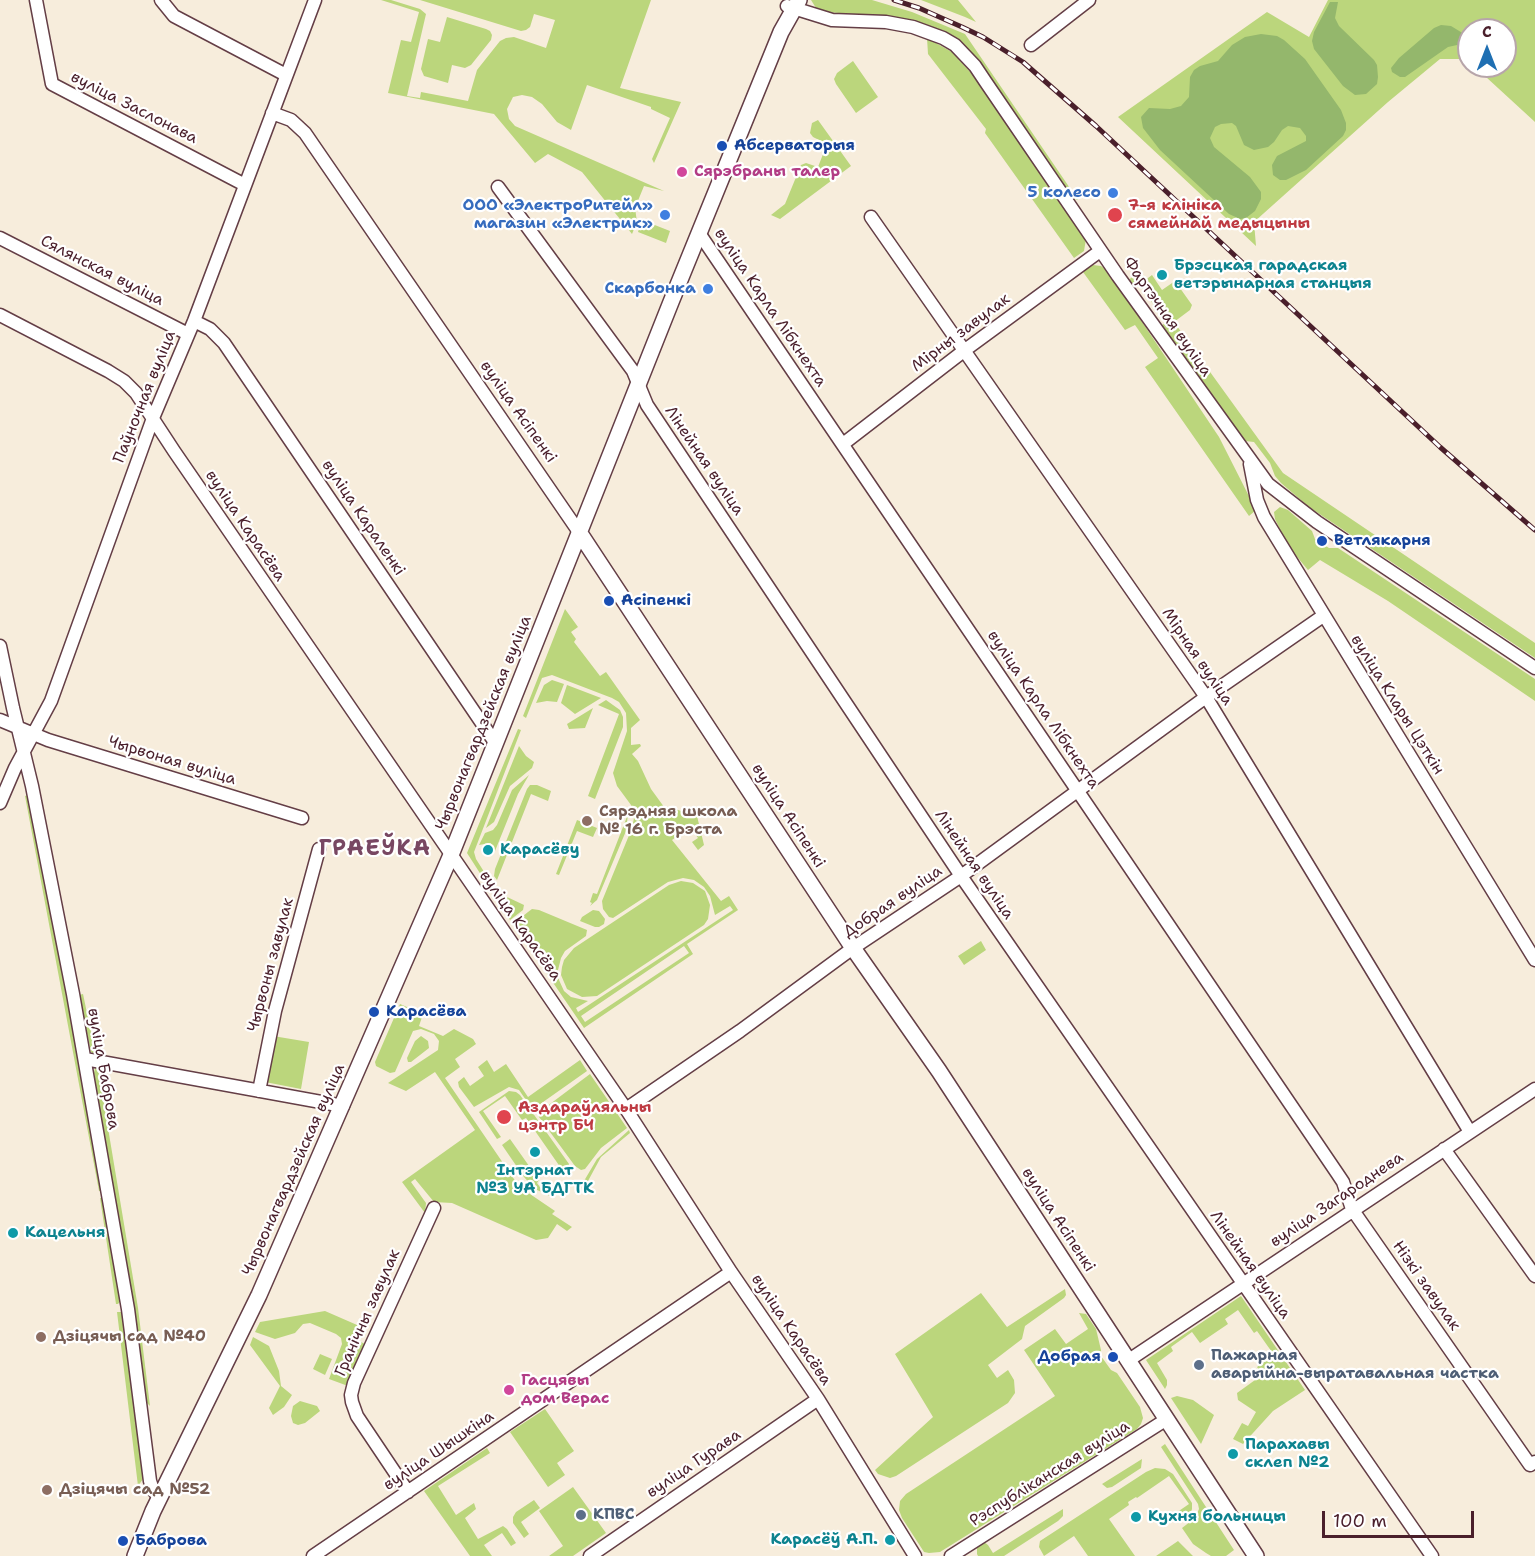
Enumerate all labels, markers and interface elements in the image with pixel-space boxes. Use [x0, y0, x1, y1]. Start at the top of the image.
north arrow [1457, 18, 1517, 78]
text: С [1482, 21, 1492, 42]
street label: вуліца Заслонава [67, 68, 201, 148]
place label: Абсерваторыя [734, 136, 855, 156]
marker: Абсерваторыя [715, 139, 729, 153]
place label: Сярэбраны талер [694, 162, 840, 182]
marker: Сярэбраны талер [675, 165, 689, 179]
place label: 5 колесо [1028, 183, 1101, 203]
marker: 5 колесо [1106, 186, 1120, 200]
place label: ООО «ЭлектроРитейл» магазин «Электрик» [462, 196, 653, 234]
place label: 7-я клініка сямейнай медыцыны [1128, 196, 1310, 234]
marker: 7-я клініка сямейнай медыцыны [1106, 206, 1124, 224]
marker: ООО «ЭлектроРитейл» магазин «Электрик» [658, 208, 672, 222]
street label: вуліца Карла Лібкнехта [710, 225, 830, 391]
street label: Сялянская вуліца [37, 232, 167, 310]
street label: Фартэчная вуліца [1119, 254, 1215, 380]
place label: Брэсцкая гарадская ветэрынарная станцыя [1174, 256, 1372, 294]
marker: Брэсцкая гарадская ветэрынарная станцыя [1155, 268, 1169, 282]
place label: Скарбонка [604, 279, 696, 299]
marker: Скарбонка [701, 282, 715, 296]
street label: Мірны завулак [908, 290, 1014, 376]
street label: Паўночная вуліца [110, 328, 180, 466]
street label: вуліца Асіпенкі [476, 357, 560, 467]
street label: Лінейная вуліца [660, 403, 748, 519]
street label: вуліца Караленкі [317, 457, 409, 579]
street label: вуліца Карасёва [201, 467, 289, 585]
place label: Ветлякарня [1334, 531, 1431, 551]
marker: Ветлякарня [1315, 534, 1329, 548]
place label: Асіпенкі [621, 591, 691, 611]
marker: Асіпенкі [602, 594, 616, 608]
street label: Мірная вуліца [1157, 605, 1237, 709]
street label: Чырвонагвардзейская вуліца [432, 613, 536, 833]
street label: вуліца Карла Лібкнехта [983, 627, 1103, 793]
street label: вуліца Клары Цэткін [1346, 632, 1448, 778]
street label: Чырвоная вуліца [106, 732, 238, 790]
street label: вуліца Асіпенкі [747, 760, 829, 872]
place label: Сярэдняя школа № 16 г. Брэста [599, 802, 737, 840]
street label: Лінейная вуліца [930, 807, 1018, 923]
marker: Сярэдняя школа № 16 г. Брэста [580, 814, 594, 828]
district label: ГРАЕЎКА [319, 836, 431, 862]
place label: Карасёву [500, 840, 579, 860]
marker: Карасёву [481, 843, 495, 857]
street label: Добрая вуліца [840, 862, 946, 942]
street label: вуліца Карасёва [475, 867, 565, 985]
street label: Чырвоны завулак [244, 896, 298, 1034]
place label: Карасёва [386, 1002, 466, 1022]
marker: Карасёва [367, 1005, 381, 1019]
street label: вуліца Баброва [83, 1007, 123, 1131]
street label: Чырвонагвардзейская вуліца [238, 1061, 350, 1279]
place label: Аздараўляльны цэнтр БЧ [518, 1098, 652, 1136]
marker: Аздараўляльны цэнтр БЧ [495, 1108, 513, 1126]
marker: Інтэрнат №3 УА БДГТК [528, 1145, 542, 1159]
street label: вуліца Загароднева [1267, 1148, 1407, 1252]
place label: Інтэрнат №3 УА БДГТК [476, 1161, 594, 1199]
street label: вуліца Асіпенкі [1017, 1164, 1099, 1276]
street label: Лінейная вуліца [1205, 1207, 1295, 1323]
place label: Кацельня [25, 1223, 105, 1243]
marker: Кацельня [6, 1226, 20, 1240]
street label: Нізкі завулак [1388, 1237, 1464, 1335]
street label: Гранічны завулак [331, 1246, 405, 1380]
street label: вуліца Карасёва [747, 1271, 835, 1389]
place label: Дзіцячы сад №40 [53, 1327, 206, 1347]
marker: Дзіцячы сад №40 [34, 1330, 48, 1344]
place label: Пажарная аварыйна-выратавальная частка [1211, 1346, 1499, 1384]
place label: Добрая [1037, 1347, 1101, 1367]
marker: Добрая [1106, 1350, 1120, 1364]
marker: Пажарная аварыйна-выратавальная частка [1192, 1358, 1206, 1372]
place label: Гасцявы дом Верас [521, 1371, 610, 1409]
marker: Гасцявы дом Верас [502, 1383, 516, 1397]
street label: вуліца Шышкіна [380, 1407, 498, 1495]
street label: Рэспубліканская вуліца [967, 1417, 1133, 1531]
street label: вуліца Гурава [643, 1425, 745, 1503]
place label: Парахавы склеп №2 [1245, 1435, 1330, 1473]
marker: Парахавы склеп №2 [1226, 1447, 1240, 1461]
place label: Дзіцячы сад №52 [59, 1480, 210, 1500]
marker: Дзіцячы сад №52 [40, 1483, 54, 1497]
scale bar [1325, 1499, 1476, 1537]
place label: КПВС [593, 1505, 635, 1525]
place label: Кухня больницы [1148, 1507, 1286, 1527]
marker: КПВС [574, 1508, 588, 1522]
text: 100 m [1333, 1509, 1387, 1533]
marker: Кухня больницы [1129, 1510, 1143, 1524]
place label: Карасёў А.П. [770, 1530, 878, 1550]
place label: Баброва [135, 1531, 207, 1551]
marker: Карасёў А.П. [883, 1533, 897, 1547]
marker: Баброва [116, 1534, 130, 1548]

